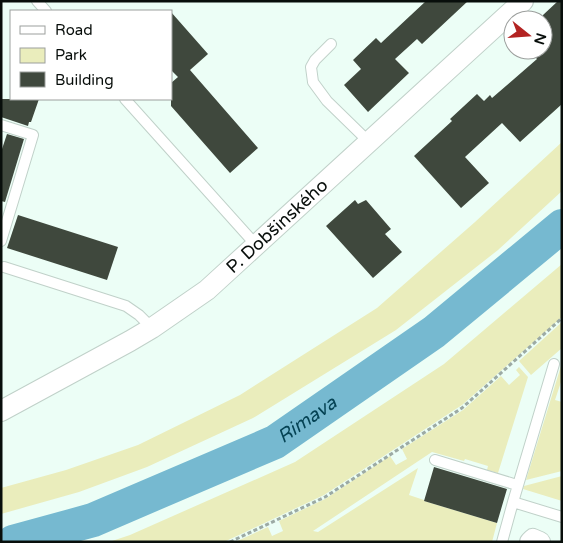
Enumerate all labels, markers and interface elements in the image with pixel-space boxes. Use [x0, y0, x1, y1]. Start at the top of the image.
legend [10, 10, 172, 100]
north arrow [503, 10, 553, 60]
text: Road [55, 21, 93, 39]
text: N [530, 31, 550, 47]
text: Park [55, 46, 87, 64]
text: Building [55, 71, 114, 89]
street label: P. Dobšinského [222, 174, 332, 278]
water label: Rimava [273, 391, 342, 448]

